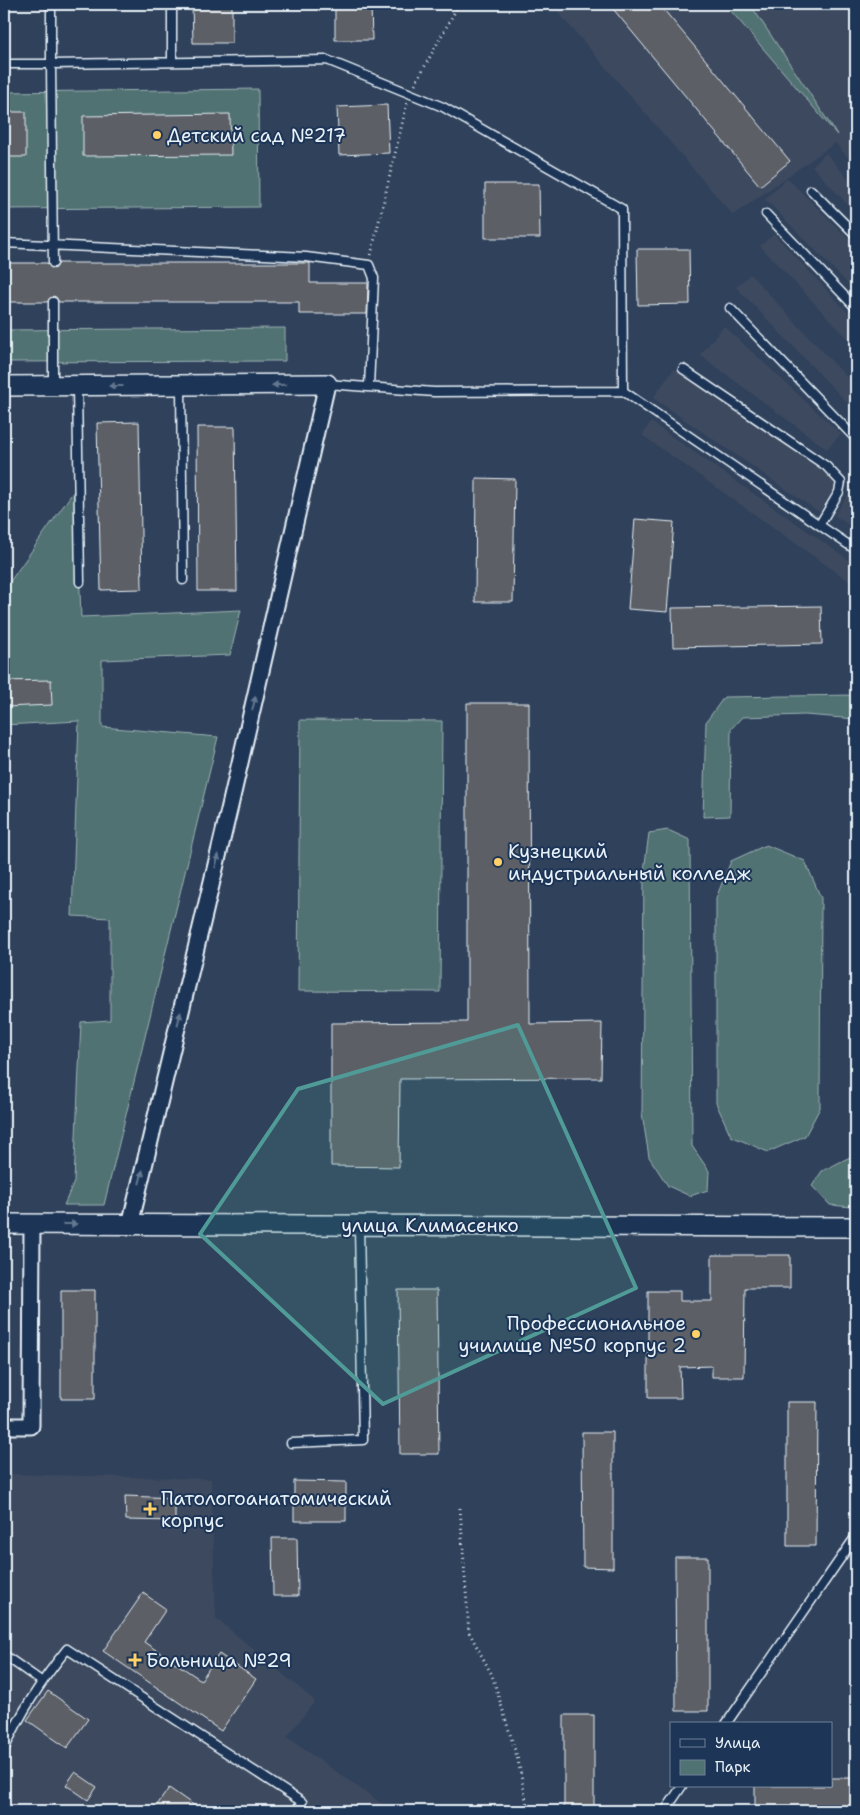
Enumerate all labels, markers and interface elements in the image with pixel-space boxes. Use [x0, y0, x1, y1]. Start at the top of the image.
place label: Детский сад №217 [167, 123, 346, 148]
marker: Детский сад №217 [151, 129, 163, 141]
one-way arrow [270, 381, 286, 389]
one-way arrow [108, 382, 124, 390]
one-way arrow [250, 696, 258, 711]
place label: Кузнецкий индустриальный колледж [508, 839, 751, 886]
one-way arrow [213, 854, 221, 869]
marker: Кузнецкий индустриальный колледж [492, 856, 504, 868]
one-way arrow [175, 1012, 183, 1027]
one-way arrow [137, 1170, 145, 1185]
street label: улица Климасенко [341, 1213, 519, 1238]
one-way arrow [62, 1220, 78, 1228]
place label: Профессиональное училище №50 корпус 2 [459, 1311, 686, 1358]
marker: Профессиональное училище №50 корпус 2 [690, 1328, 702, 1340]
place label: Патологоанатомический корпус [161, 1486, 392, 1533]
marker: Патологоанатомический корпус [143, 1502, 157, 1516]
place label: Больница №29 [146, 1648, 292, 1673]
marker: Больница №29 [128, 1653, 142, 1667]
legend [670, 1722, 832, 1788]
text: Улица [715, 1733, 761, 1753]
text: Парк [715, 1757, 751, 1777]

